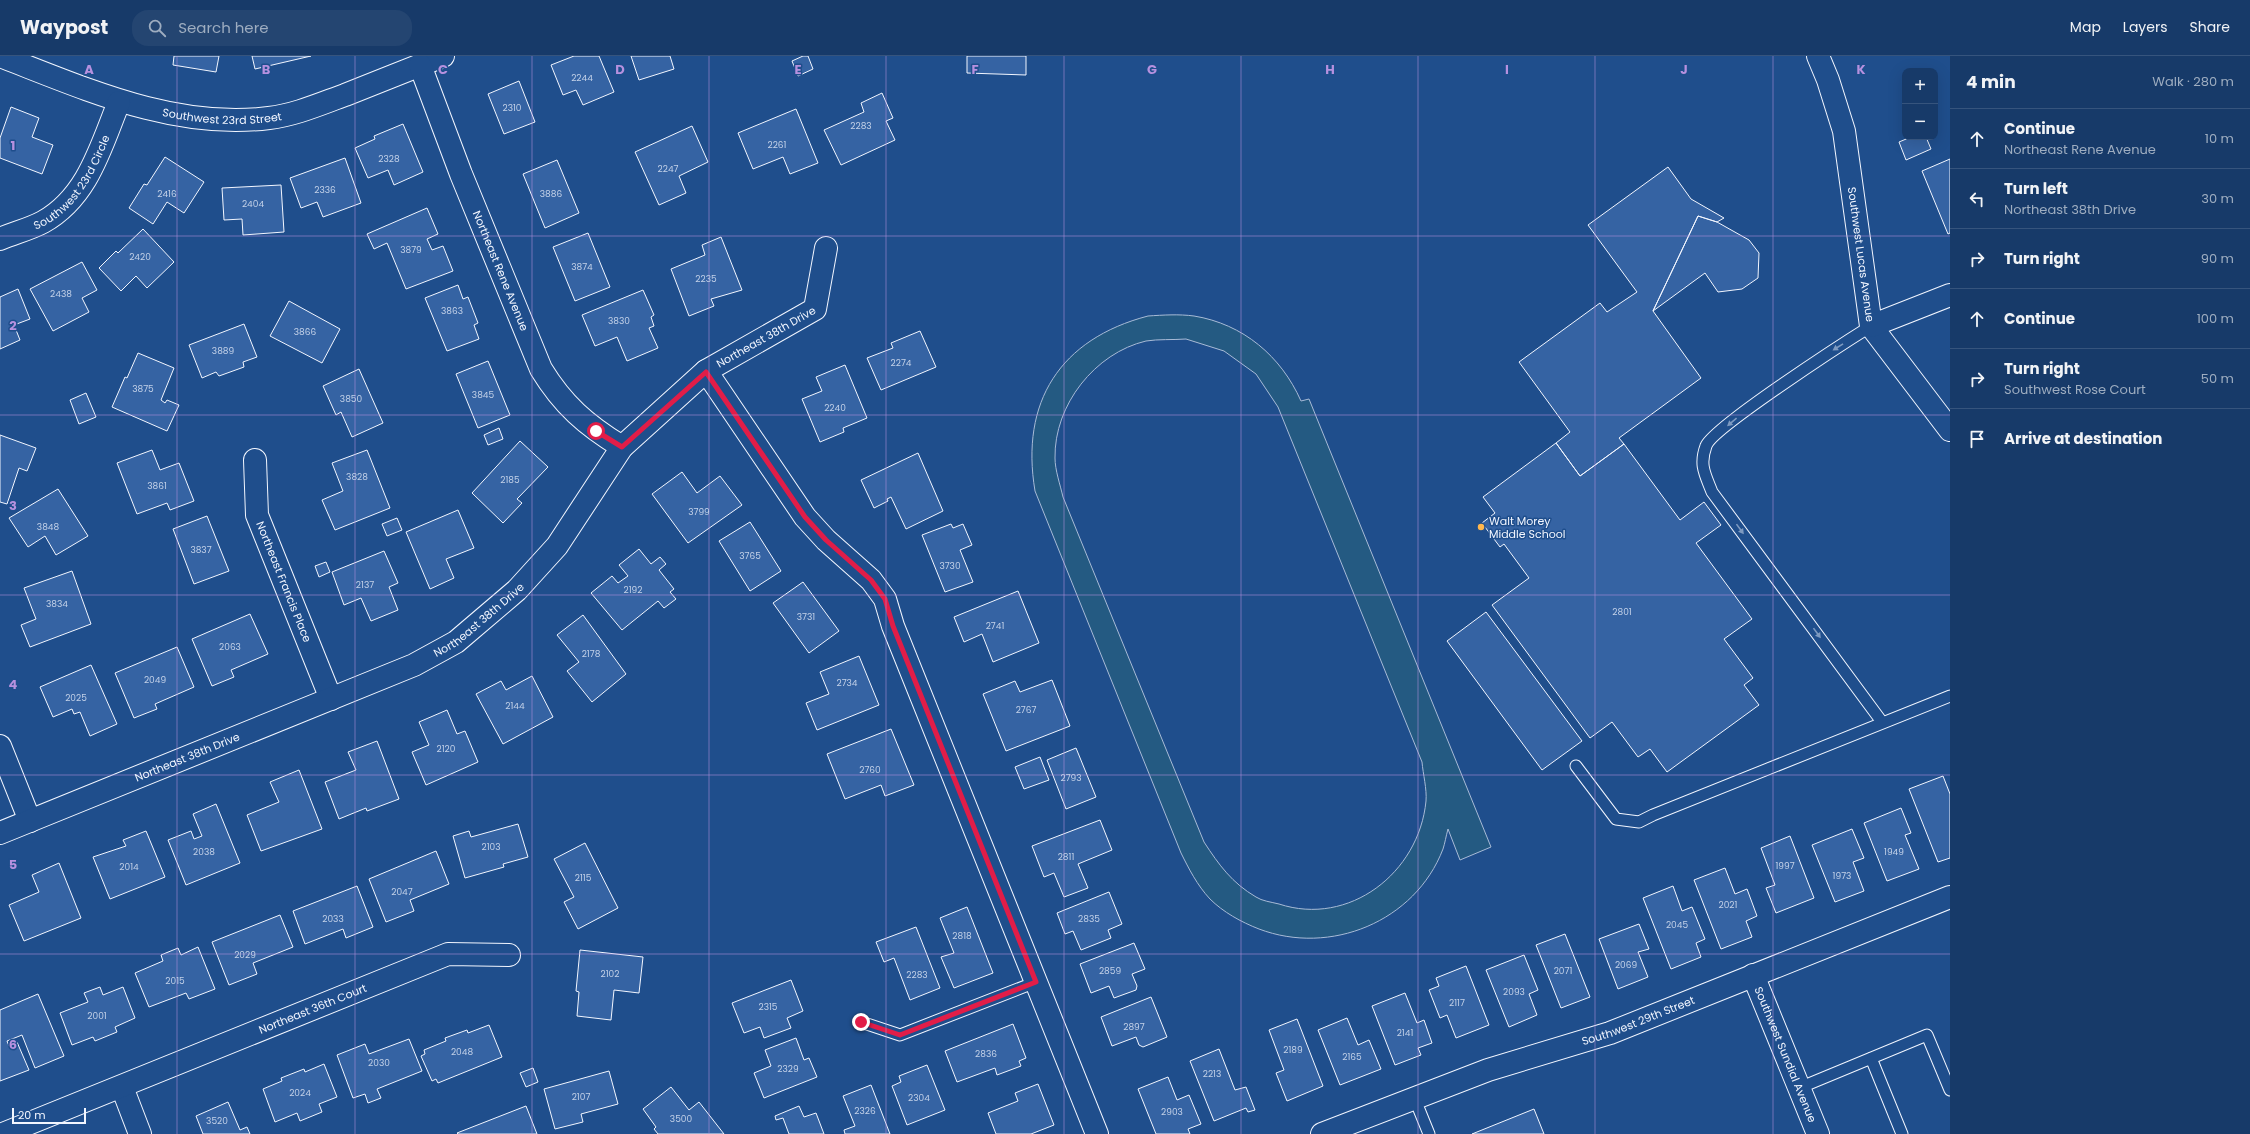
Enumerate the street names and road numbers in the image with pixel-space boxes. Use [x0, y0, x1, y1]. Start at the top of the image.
street label: Southwest 23rd Street [161, 104, 283, 128]
street label: Southwest 23rd Circle [31, 132, 113, 233]
street label: Southwest Lucas Avenue [1844, 186, 1878, 323]
street label: Northeast Rene Avenue [469, 208, 533, 333]
street label: Northeast 38th Drive [713, 302, 819, 372]
street label: Northeast Francis Place [252, 519, 315, 645]
street label: Northeast 38th Drive [431, 579, 528, 661]
street label: Northeast 38th Drive [132, 729, 242, 786]
street label: Northeast 36th Court [256, 980, 369, 1038]
street label: Southwest Sundial Avenue [1751, 984, 1821, 1125]
street label: Southwest 29th Street [1580, 992, 1697, 1049]

